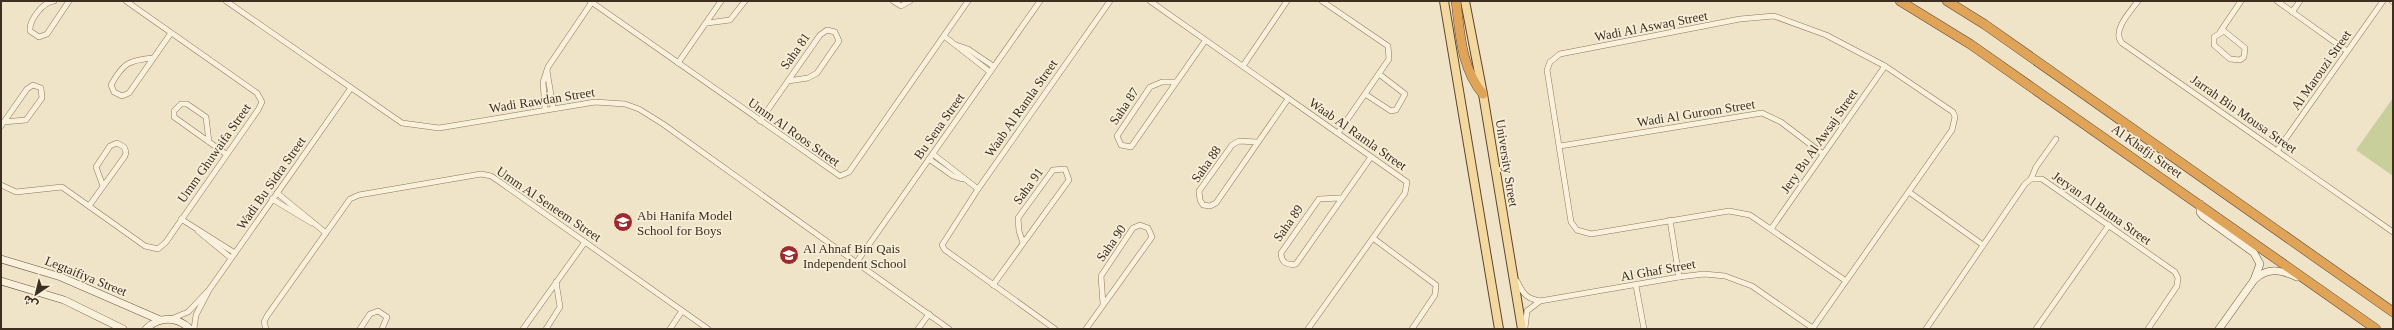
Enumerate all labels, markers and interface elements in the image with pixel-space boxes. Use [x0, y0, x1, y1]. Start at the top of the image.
street label: Wadi Al Aswaq Street [1593, 8, 1709, 44]
street label: Al Marouzi Street [2288, 27, 2354, 113]
street label: Saha 81 [777, 30, 813, 72]
street label: Waab Al Ramla Street [982, 56, 1061, 160]
street label: Jarrah Bin Mousa Street [2188, 72, 2300, 156]
street label: Wadi Rawdan Street [488, 84, 596, 116]
street label: Saha 87 [1106, 84, 1142, 127]
street label: Jery Bu Al Awsaj Street [1777, 86, 1861, 196]
street label: Bu Sena Street [911, 90, 968, 162]
street label: Umm Al Roos Street [745, 95, 843, 170]
street label: Waab Al Ramla Street [1306, 95, 1410, 174]
street label: Wadi Al Guroon Street [1636, 96, 1756, 130]
street label: Umm Ghuwaifa Street [174, 100, 254, 206]
street label: University Street [1493, 118, 1521, 208]
street label: Al Khafji Street [2109, 121, 2186, 181]
street label: Wadi Bu Sidra Street [233, 133, 309, 232]
street label: Saha 88 [1188, 143, 1224, 185]
street label: Umm Al Seneem Street [494, 163, 605, 245]
street label: Saha 91 [1010, 165, 1046, 207]
street label: Jeryan Al Butna Street [2050, 168, 2155, 248]
street label: Saha 89 [1270, 202, 1306, 244]
place label: Abi Hanifa Model School for Boys [637, 208, 733, 238]
school or university icon: Abi Hanifa Model School for Boys [612, 211, 634, 233]
street label: Saha 90 [1093, 222, 1129, 264]
place label: Al Ahnaf Bin Qais Independent School [803, 241, 907, 271]
school or university icon: Al Ahnaf Bin Qais Independent School [778, 244, 800, 266]
street label: Legtaifiya Street [43, 253, 129, 299]
street label: Al Ghaf Street [1619, 256, 1697, 284]
north arrow [16, 274, 56, 314]
text: ش [21, 292, 40, 311]

